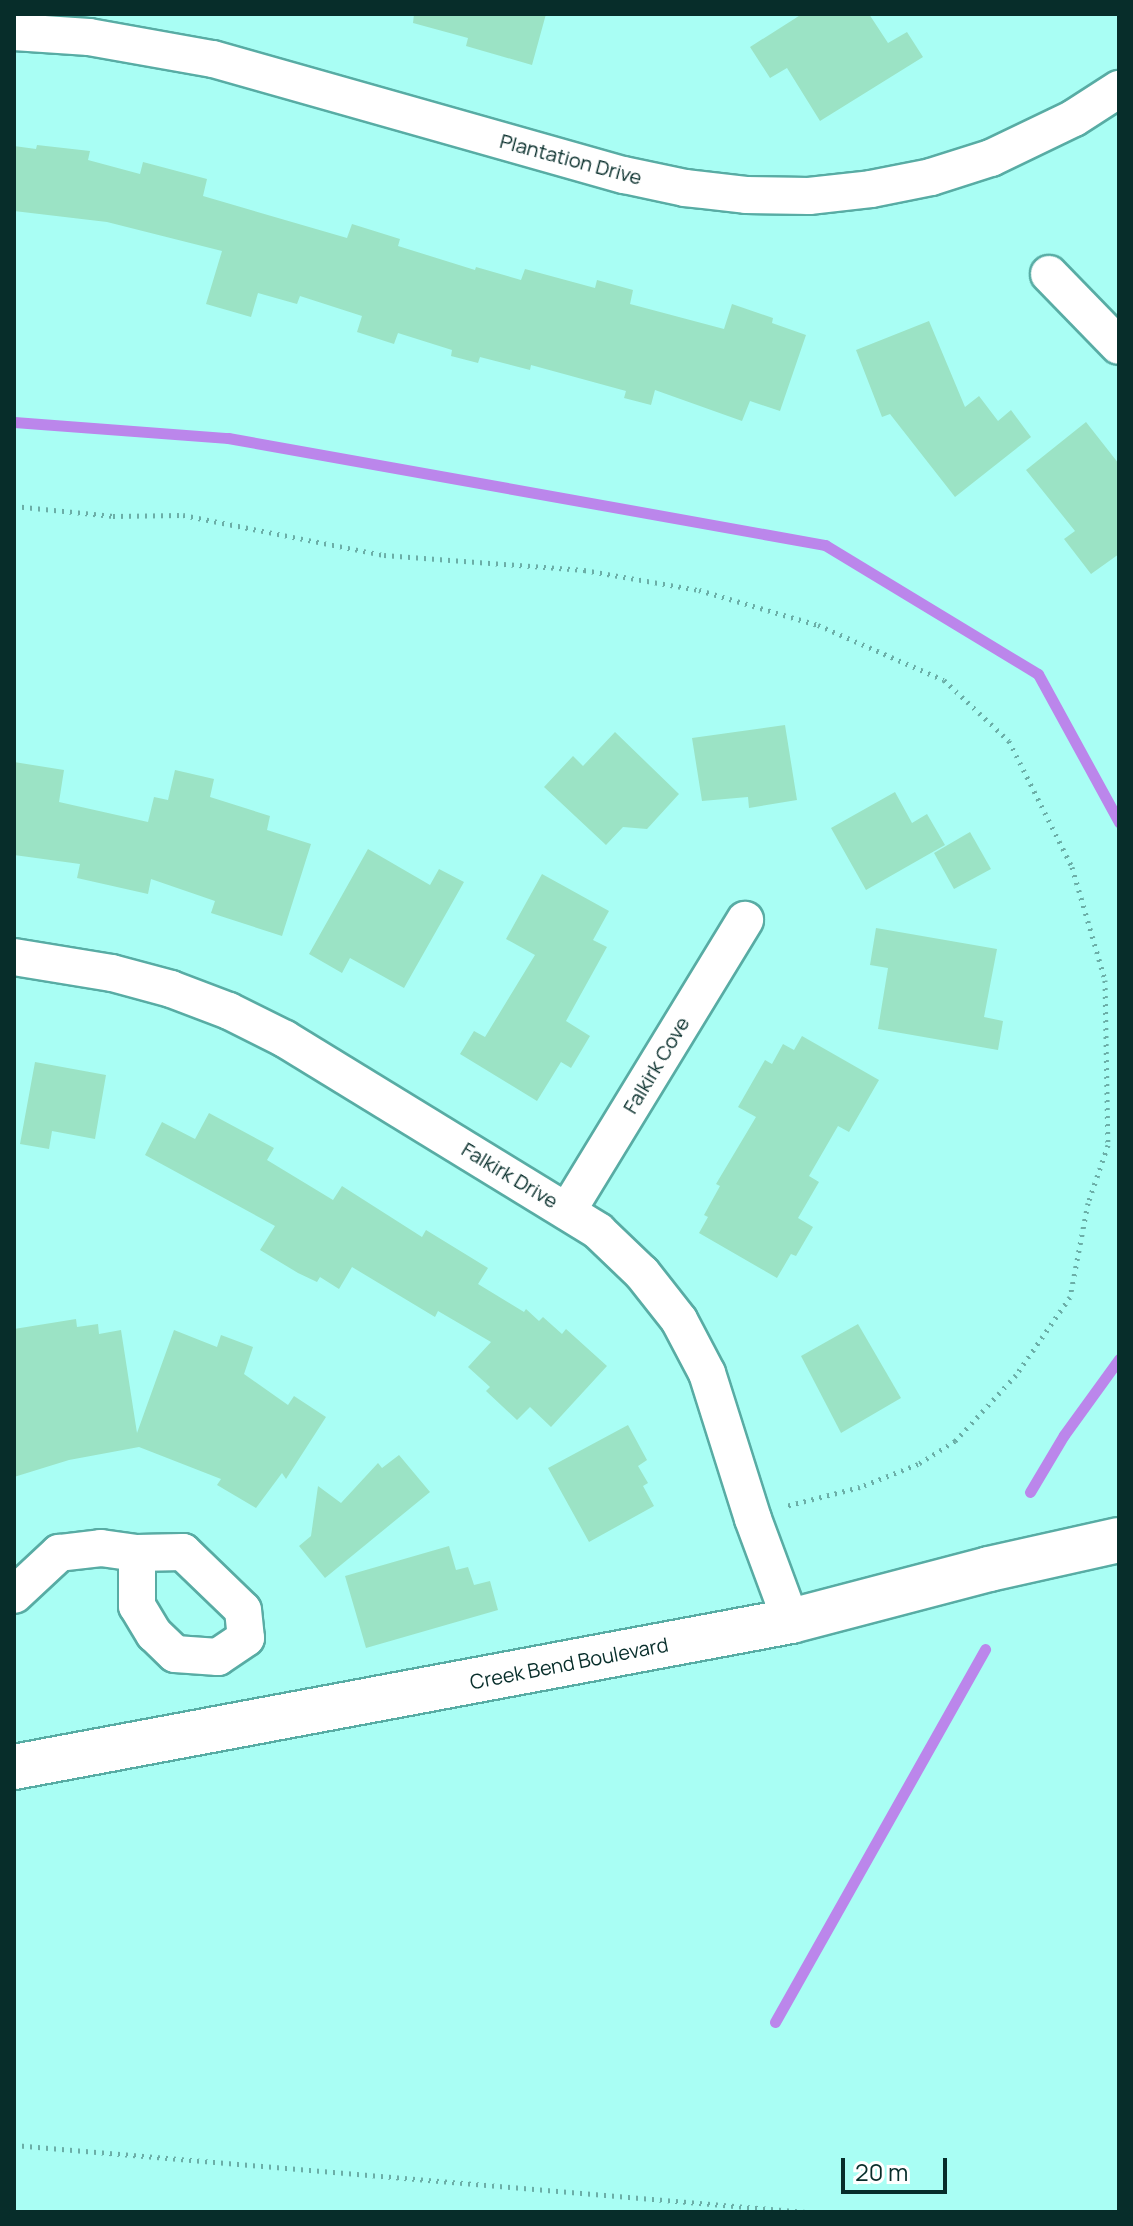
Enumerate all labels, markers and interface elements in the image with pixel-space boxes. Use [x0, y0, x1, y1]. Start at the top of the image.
street label: Plantation Drive [497, 129, 645, 189]
street label: Falkirk Cove [618, 1012, 694, 1118]
street label: Falkirk Drive [458, 1137, 562, 1213]
street label: Creek Bend Boulevard [468, 1632, 670, 1694]
scale bar [845, 2142, 951, 2192]
text: 20 m [855, 2155, 908, 2188]

